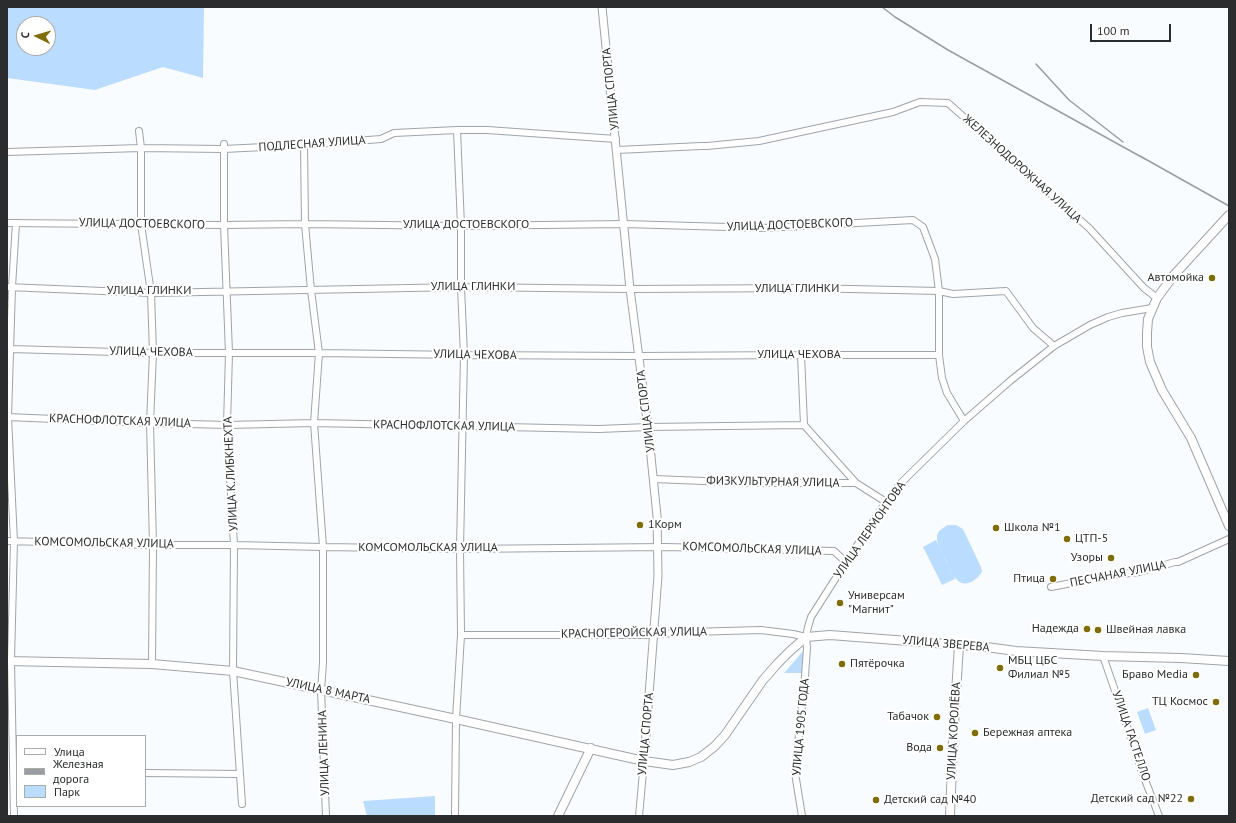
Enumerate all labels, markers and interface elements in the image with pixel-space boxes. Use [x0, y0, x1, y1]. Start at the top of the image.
north arrow [16, 16, 56, 56]
scale bar [1092, 16, 1173, 42]
text: 100 m [1097, 23, 1130, 38]
text: С [18, 31, 32, 39]
street label: УЛИЦА СПОРТА [600, 47, 622, 131]
street label: ЖЕЛЕЗНОДОРОЖНАЯ УЛИЦА [960, 112, 1084, 226]
street label: ПОДЛЕСНАЯ УЛИЦА [258, 133, 366, 155]
street label: УЛИЦА ДОСТОЕВСКОГО [79, 216, 205, 232]
street label: УЛИЦА ДОСТОЕВСКОГО [727, 216, 853, 234]
street label: УЛИЦА ДОСТОЕВСКОГО [403, 218, 529, 232]
place label: Автомойка [1148, 271, 1204, 285]
marker: Автомойка [1207, 273, 1217, 283]
street label: УЛИЦА ГЛИНКИ [431, 280, 515, 294]
street label: УЛИЦА ГЛИНКИ [755, 282, 839, 296]
street label: УЛИЦА ГЛИНКИ [107, 284, 191, 298]
street label: УЛИЦА ЧЕХОВА [109, 344, 193, 360]
street label: УЛИЦА ЧЕХОВА [433, 347, 517, 363]
street label: УЛИЦА ЧЕХОВА [757, 348, 841, 362]
street label: УЛИЦА СПОРТА [634, 369, 658, 453]
street label: КРАСНОФЛОТСКАЯ УЛИЦА [49, 411, 191, 431]
street label: УЛИЦА К.ЛИБКНЕХТА [221, 416, 241, 532]
street label: КРАСНОФЛОТСКАЯ УЛИЦА [373, 418, 515, 434]
street label: ФИЗКУЛЬТУРНАЯ УЛИЦА [706, 474, 840, 490]
street label: УЛИЦА ЛЕРМОНТОВА [831, 479, 909, 581]
place label: 1Корм [648, 518, 682, 532]
marker: 1Корм [635, 520, 645, 530]
place label: Школа №1 [1004, 521, 1060, 535]
marker: Школа №1 [991, 523, 1001, 533]
place label: ЦТП-5 [1075, 532, 1108, 546]
marker: ЦТП-5 [1062, 534, 1072, 544]
street label: КОМСОМОЛЬСКАЯ УЛИЦА [34, 535, 174, 551]
street label: КОМСОМОЛЬСКАЯ УЛИЦА [682, 539, 822, 559]
street label: КОМСОМОЛЬСКАЯ УЛИЦА [358, 541, 498, 555]
place label: Узоры [1071, 551, 1103, 565]
marker: Узоры [1106, 553, 1116, 563]
street label: ПЕСЧАНАЯ УЛИЦА [1069, 558, 1167, 590]
place label: Птица [1013, 572, 1045, 586]
marker: Птица [1048, 574, 1058, 584]
place label: Универсам "Магнит" [848, 589, 905, 617]
marker: Универсам "Магнит" [835, 598, 845, 608]
place label: Надежда [1032, 622, 1079, 636]
place label: Швейная лавка [1106, 623, 1186, 637]
marker: Надежда [1082, 624, 1092, 634]
street label: КРАСНОГЕРОЙСКАЯ УЛИЦА [561, 625, 707, 641]
marker: Швейная лавка [1093, 625, 1103, 635]
street label: УЛИЦА ЗВЕРЕВА [902, 633, 990, 655]
place label: МБЦ ЦБС Филиал №5 [1008, 654, 1071, 682]
place label: Пятёрочка [850, 657, 905, 671]
marker: Пятёрочка [837, 659, 847, 669]
marker: МБЦ ЦБС Филиал №5 [995, 663, 1005, 673]
place label: Браво Media [1122, 668, 1188, 682]
marker: Браво Media [1191, 670, 1201, 680]
street label: УЛИЦА 8 МАРТА [284, 675, 372, 707]
street label: УЛИЦА 1905 ГОДА [790, 678, 812, 776]
street label: УЛИЦА КОРОЛЁВА [944, 682, 964, 780]
street label: УЛИЦА ГАСТЕЛЛО [1109, 689, 1153, 783]
street label: УЛИЦА СПОРТА [635, 692, 657, 776]
place label: ТЦ Космос [1152, 695, 1208, 709]
marker: ТЦ Космос [1211, 697, 1221, 707]
street label: УЛИЦА ЛЕНИНА [315, 710, 333, 796]
place label: Табачок [887, 710, 929, 724]
marker: Табачок [932, 712, 942, 722]
place label: Бережная аптека [983, 726, 1072, 740]
marker: Бережная аптека [970, 728, 980, 738]
legend [16, 735, 146, 807]
place label: Вода [906, 741, 932, 755]
marker: Вода [935, 743, 945, 753]
text: Улица [54, 744, 85, 759]
text: Железная дорога [53, 756, 104, 786]
text: Парк [54, 784, 80, 799]
place label: Детский сад №22 [1091, 792, 1183, 806]
place label: Детский сад №40 [884, 793, 976, 807]
marker: Детский сад №22 [1186, 794, 1196, 804]
marker: Детский сад №40 [871, 795, 881, 805]

